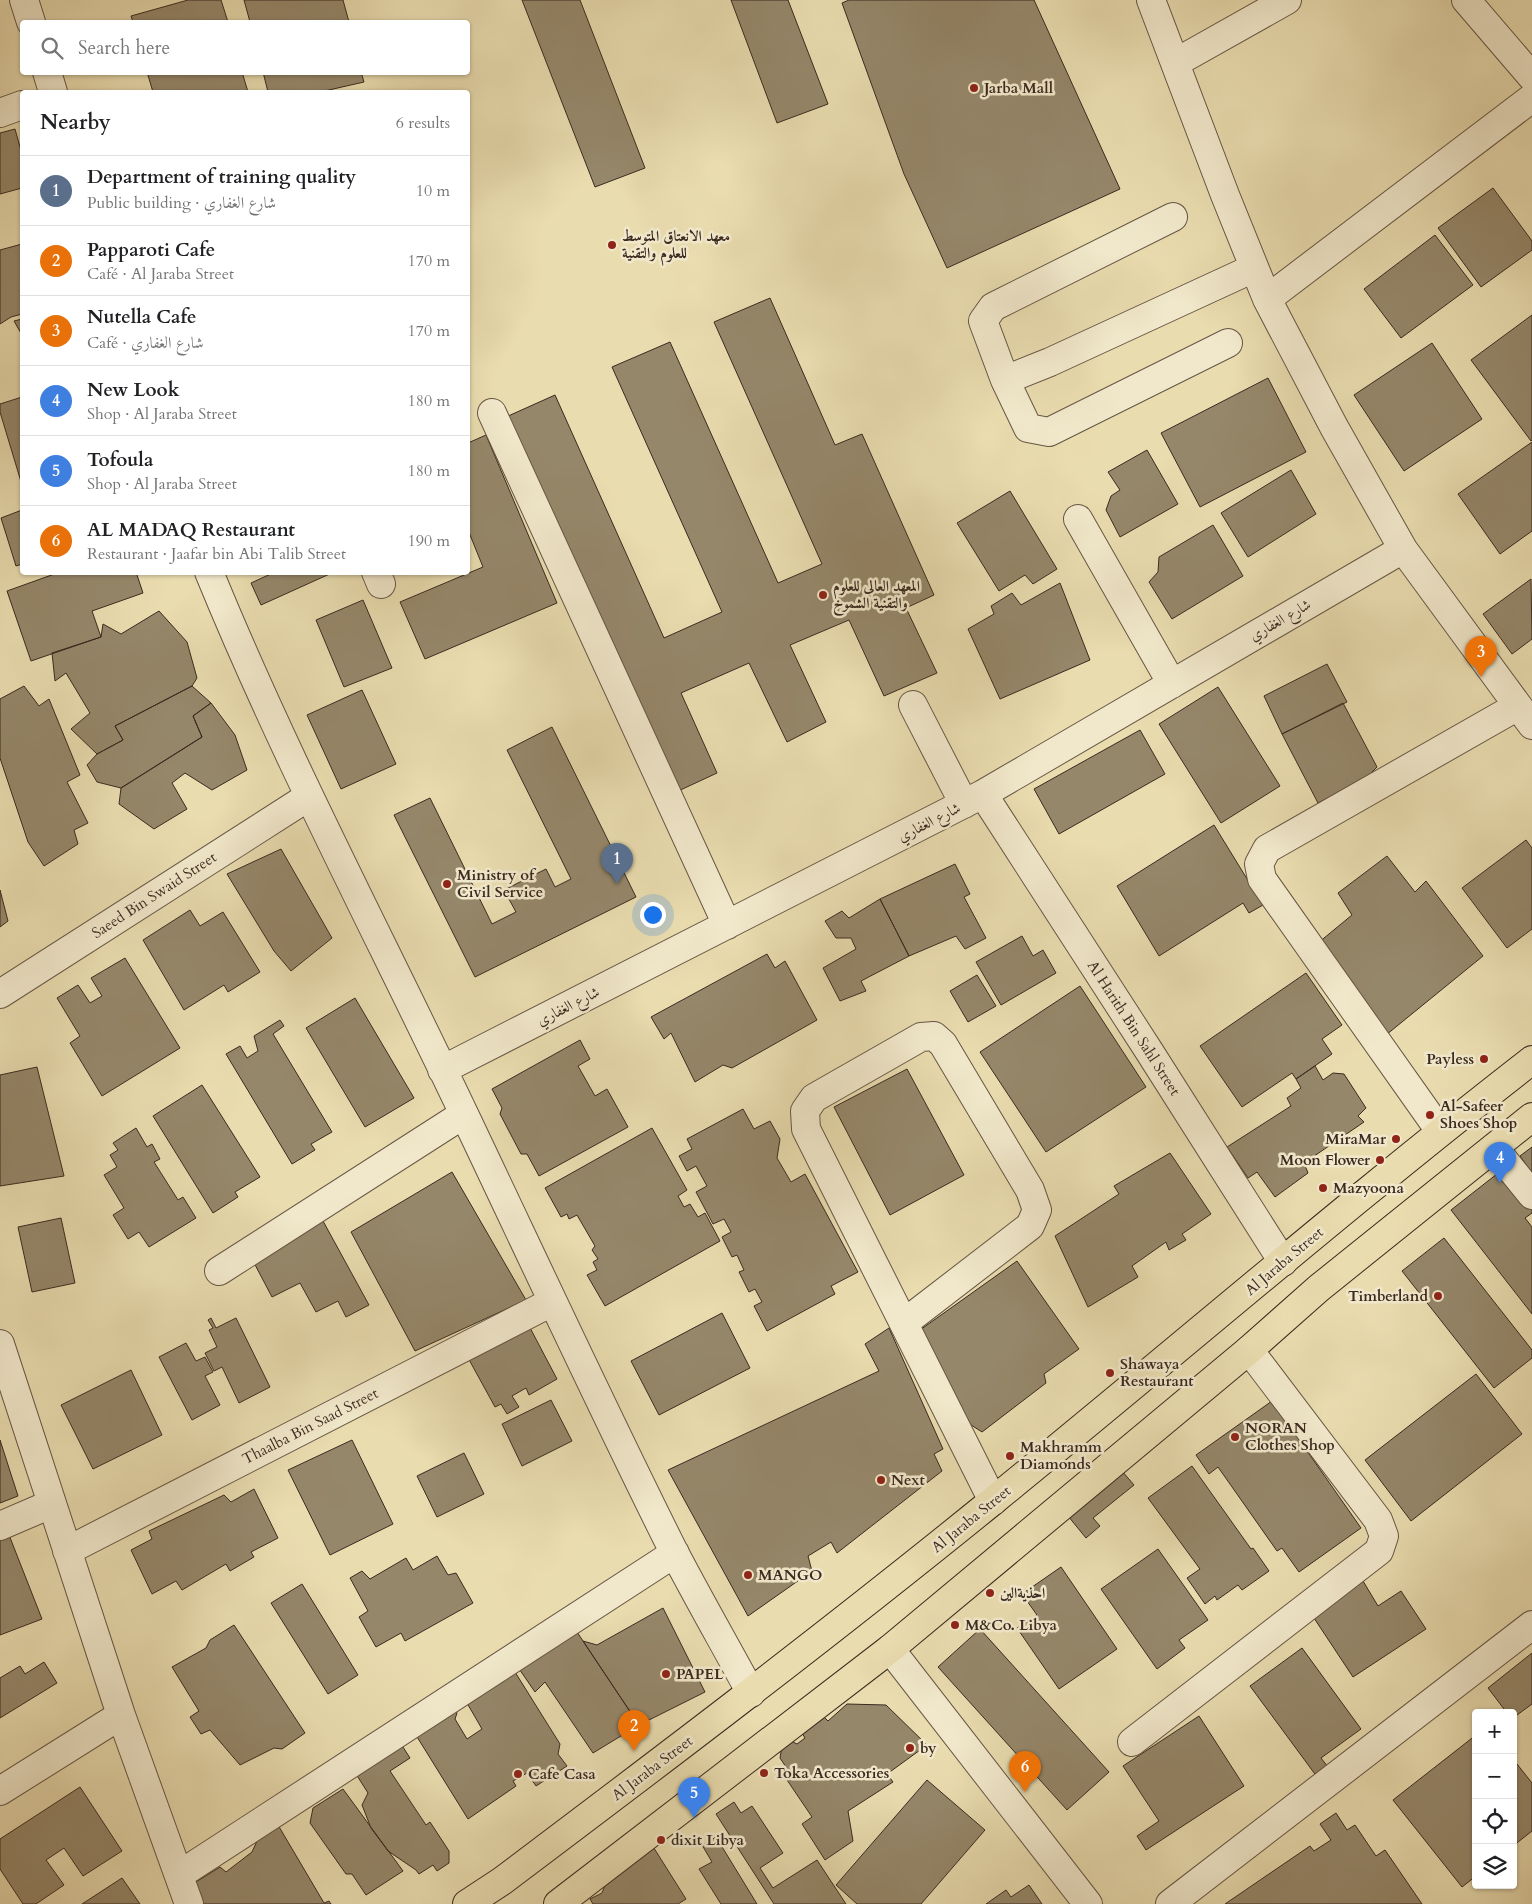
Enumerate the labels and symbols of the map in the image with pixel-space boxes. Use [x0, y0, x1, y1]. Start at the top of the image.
place label: Jarba Mall [982, 78, 1054, 98]
marker: Jarba Mall [968, 82, 980, 94]
place label: معهد الانعتاق المتوسط للعلوم والتقنية [622, 226, 730, 266]
marker: معهد الانعتاق المتوسط للعلوم والتقنية [606, 239, 618, 251]
place label: المعهد العالي للعلوم والتقنية الشموخ [833, 576, 920, 617]
marker: المعهد العالي للعلوم والتقنية الشموخ [817, 589, 829, 601]
street label: شارع الغفاري [1246, 594, 1316, 648]
pin: 3 [1465, 636, 1497, 677]
street label: شارع الغفاري [894, 798, 965, 849]
pin: 1 [601, 843, 633, 884]
street label: Saeed Bin Swaid Street [88, 847, 220, 943]
place label: Ministry of Civil Service [457, 865, 543, 902]
marker: Ministry of Civil Service [441, 878, 453, 890]
your location [640, 902, 666, 928]
street label: Al Harith Bin Sahl Street [1083, 957, 1185, 1100]
street label: شارع الغفاري [533, 982, 604, 1033]
place label: Payless [1426, 1049, 1474, 1069]
marker: Payless [1478, 1053, 1490, 1065]
place label: Al-Safeer Shoes Shop [1440, 1096, 1517, 1133]
marker: Al-Safeer Shoes Shop [1424, 1109, 1436, 1121]
place label: MiraMar [1325, 1129, 1387, 1149]
marker: MiraMar [1390, 1133, 1402, 1145]
pin: 4 [1484, 1142, 1516, 1183]
place label: Moon Flower [1280, 1150, 1371, 1170]
marker: Moon Flower [1374, 1154, 1386, 1166]
place label: Mazyoona [1333, 1178, 1404, 1198]
marker: Mazyoona [1317, 1182, 1329, 1194]
street label: Al Jaraba Street [1241, 1222, 1328, 1300]
place label: Timberland [1348, 1286, 1428, 1306]
marker: Timberland [1432, 1290, 1444, 1302]
place label: Shawaya Restaurant [1120, 1354, 1194, 1391]
marker: Shawaya Restaurant [1104, 1367, 1116, 1379]
street label: Thaalba Bin Saad Street [239, 1383, 382, 1469]
place label: NORAN Clothes Shop [1245, 1418, 1335, 1455]
marker: NORAN Clothes Shop [1229, 1431, 1241, 1443]
place label: Makhramm Diamonds [1020, 1437, 1102, 1474]
marker: Makhramm Diamonds [1004, 1450, 1016, 1462]
place label: Next [891, 1470, 925, 1490]
marker: Next [875, 1474, 887, 1486]
street label: Al Jaraba Street [927, 1481, 1015, 1557]
place label: MANGO [758, 1565, 822, 1585]
marker: MANGO [742, 1569, 754, 1581]
place label: احذيةالين [1000, 1583, 1045, 1603]
marker: احذيةالين [984, 1587, 996, 1599]
place label: M&Co. Libya [965, 1615, 1057, 1635]
marker: M&Co. Libya [949, 1619, 961, 1631]
place label: PAPEL [676, 1664, 724, 1684]
marker: PAPEL [660, 1668, 672, 1680]
pin: 2 [618, 1710, 650, 1751]
street label: Al Jaraba Street [607, 1731, 697, 1805]
place label: by [920, 1738, 937, 1758]
marker: by [904, 1742, 916, 1754]
pin: 6 [1009, 1751, 1041, 1792]
place label: Toka Accessories [774, 1763, 889, 1783]
place label: Cafe Casa [528, 1764, 596, 1784]
marker: Toka Accessories [758, 1767, 770, 1779]
marker: Cafe Casa [512, 1768, 524, 1780]
pin: 5 [678, 1777, 710, 1818]
place label: dixit Libya [671, 1830, 745, 1850]
marker: dixit Libya [655, 1834, 667, 1846]

